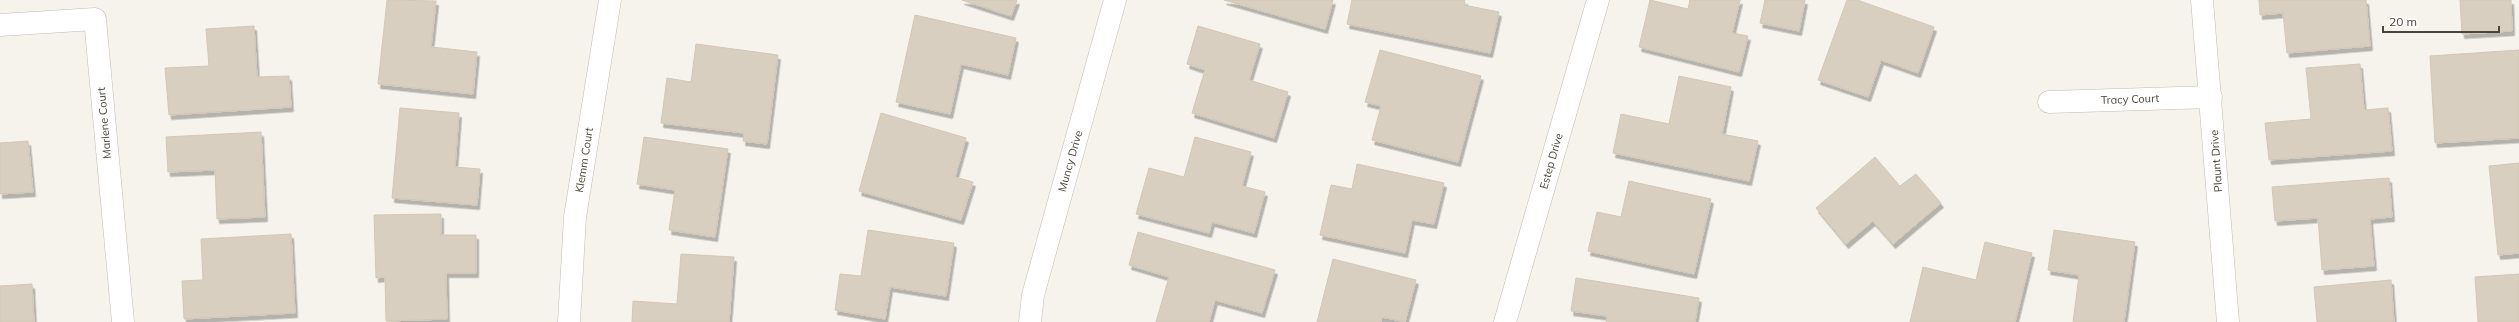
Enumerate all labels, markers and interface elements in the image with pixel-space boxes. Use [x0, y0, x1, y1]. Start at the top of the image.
scale bar [2383, 8, 2499, 34]
text: 20 m [2389, 14, 2417, 29]
street label: Marlene Court [94, 86, 114, 159]
street label: Tracy Court [2101, 91, 2160, 107]
street label: Klemm Court [572, 126, 596, 194]
street label: Muncy Drive [1055, 129, 1085, 193]
street label: Plaunt Drive [2207, 129, 2225, 193]
street label: Estep Drive [1536, 131, 1566, 191]

